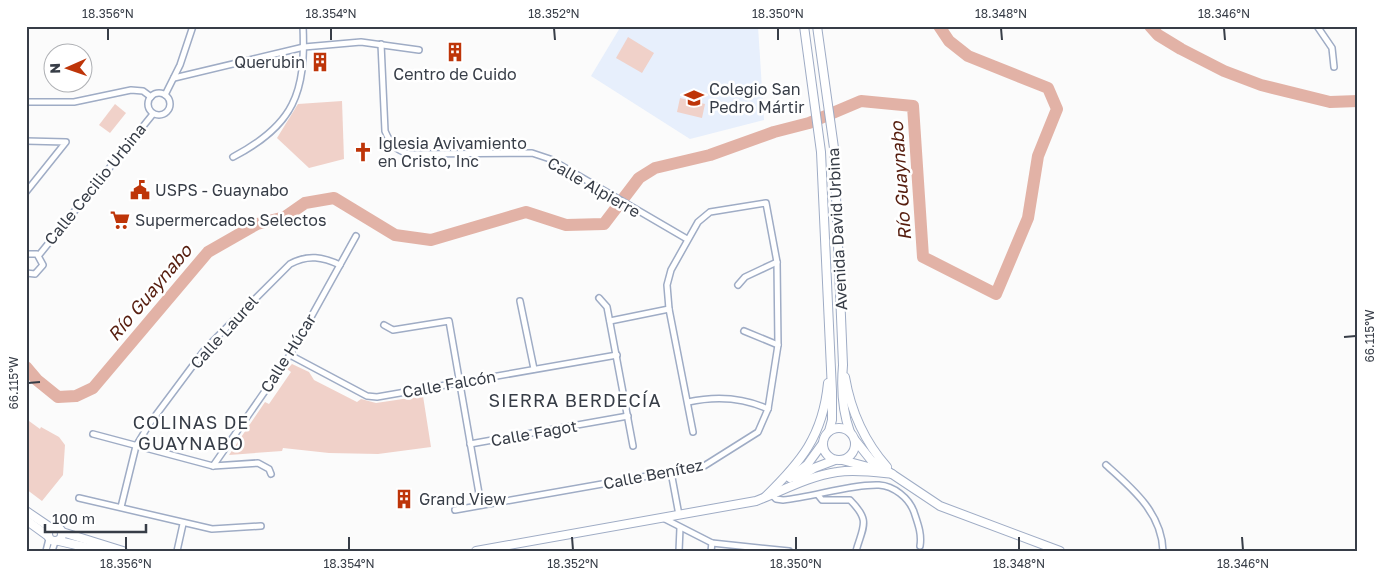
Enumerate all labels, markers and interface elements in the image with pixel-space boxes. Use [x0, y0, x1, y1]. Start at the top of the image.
text: 18.356°N [82, 6, 134, 21]
text: 18.354°N [305, 6, 357, 21]
text: 18.352°N [528, 6, 580, 21]
text: 18.350°N [752, 6, 804, 21]
text: 18.348°N [975, 6, 1027, 21]
text: 18.346°N [1198, 6, 1250, 21]
building icon: Centro de Cuido [444, 41, 466, 63]
north arrow [42, 42, 92, 92]
building icon: Querubin [309, 51, 331, 73]
place label: Querubin [234, 52, 305, 72]
text: N [46, 63, 63, 74]
place label: Centro de Cuido [393, 64, 517, 84]
place label: Colegio San Pedro Mártir [709, 79, 804, 117]
school or university icon: Colegio San Pedro Mártir [683, 87, 705, 109]
street label: Calle Cecilio Urbina [40, 119, 150, 249]
water label: Río Guaynabo [885, 120, 915, 241]
place label: Iglesia Avivamiento en Cristo, Inc [378, 133, 527, 171]
church icon: Iglesia Avivamiento en Cristo, Inc [352, 141, 374, 163]
street label: Avenida David Urbina [823, 147, 851, 311]
street label: Calle Alpierre [544, 152, 644, 222]
public building icon: USPS - Guaynabo [129, 179, 151, 201]
place label: USPS - Guaynabo [155, 180, 289, 200]
supermarket icon: Supermercados Selectos [109, 209, 131, 231]
place label: Supermercados Selectos [135, 210, 326, 230]
water label: Río Guaynabo [103, 239, 197, 345]
street label: Calle Laurel [186, 291, 262, 373]
text: 66.115°W [1362, 309, 1377, 362]
street label: Calle Húcar [256, 310, 320, 396]
text: 66.115°W [6, 356, 21, 409]
street label: Calle Falcón [401, 366, 497, 402]
district label: SIERRA BERDECÍA [489, 389, 661, 411]
district label: COLINAS DE GUAYNABO [133, 411, 249, 454]
street label: Calle Fagot [489, 416, 579, 450]
street label: Calle Benítez [601, 455, 705, 493]
building icon: Grand View [393, 488, 415, 510]
place label: Grand View [419, 489, 506, 509]
scale bar [45, 502, 146, 534]
text: 100 m [52, 509, 95, 527]
text: 18.356°N [100, 556, 152, 571]
text: 18.354°N [323, 556, 375, 571]
text: 18.352°N [547, 556, 599, 571]
text: 18.350°N [770, 556, 822, 571]
text: 18.348°N [993, 556, 1045, 571]
text: 18.346°N [1217, 556, 1269, 571]

